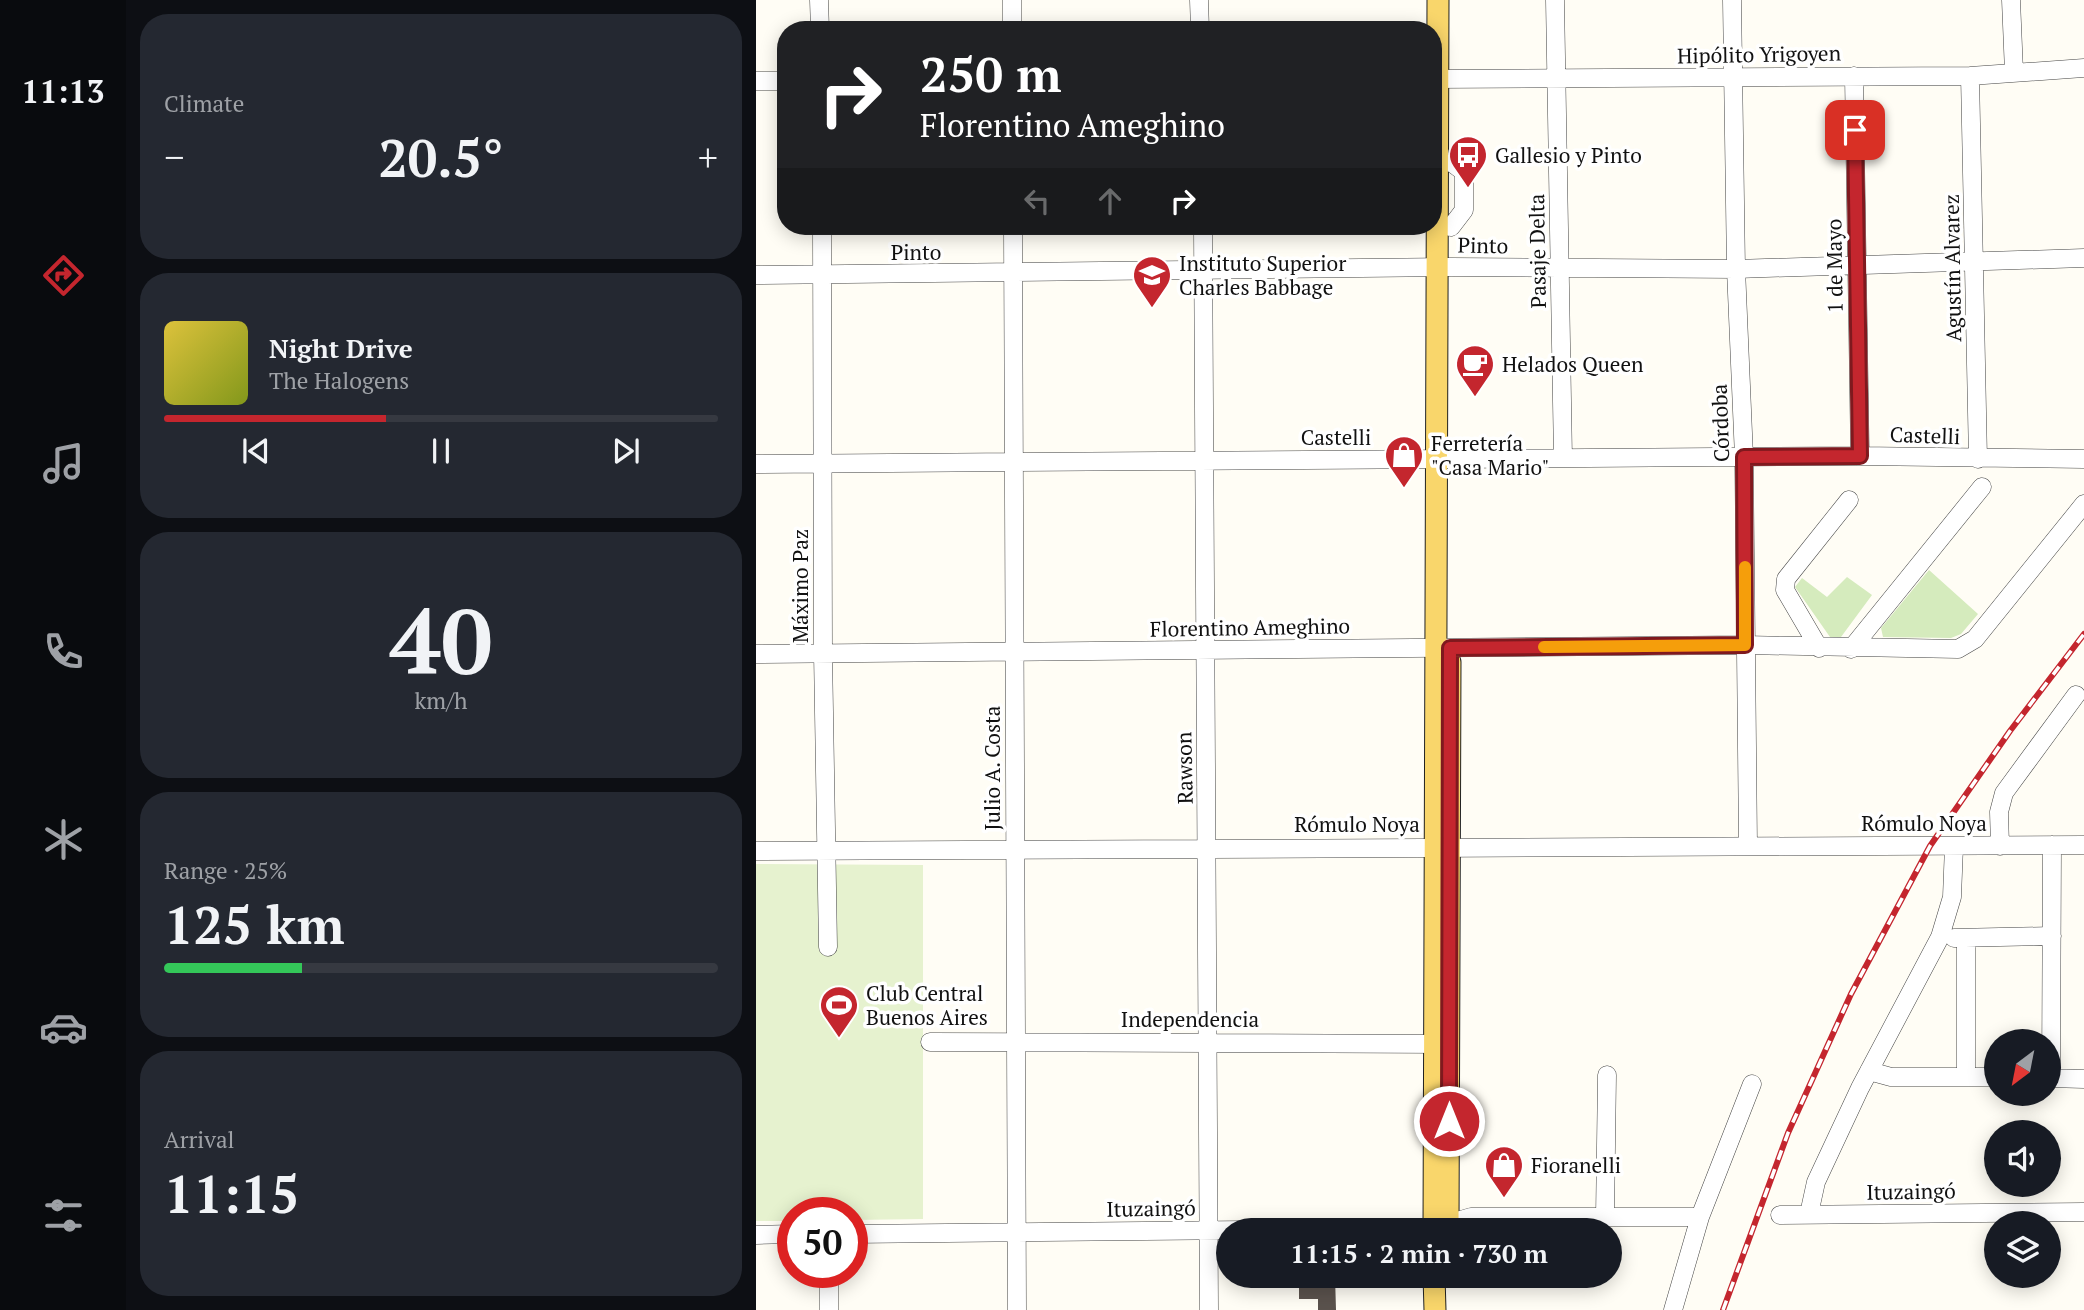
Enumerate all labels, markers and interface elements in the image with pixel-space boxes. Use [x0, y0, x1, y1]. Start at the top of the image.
street label: Hipólito Yrigoyen [1677, 39, 1842, 69]
text: 250 m [920, 41, 1062, 106]
icon: right [805, 49, 896, 140]
text: 11:13 [21, 70, 105, 112]
text: Climate [164, 88, 244, 119]
pin [1825, 100, 1885, 160]
text: Florentino Ameghino [920, 104, 1225, 146]
icon: arrive [1836, 111, 1874, 149]
text: 20.5° [378, 123, 504, 192]
text: − [164, 132, 184, 182]
text: + [698, 132, 718, 182]
bus stop icon: Gallesio y Pinto [1447, 134, 1489, 189]
place label: Gallesio y Pinto [1495, 141, 1642, 169]
icon: left [1018, 182, 1056, 220]
icon: ahead [1091, 182, 1129, 220]
icon: right [1164, 182, 1202, 220]
street label: Pasaje Delta [1522, 193, 1552, 309]
street label: Agustín Alvarez [1937, 194, 1967, 342]
street label: 1 de Mayo [1819, 219, 1849, 313]
street label: Pinto [1457, 231, 1509, 259]
street label: Pinto [891, 238, 941, 266]
place label: Instituto Superior Charles Babbage [1179, 249, 1346, 301]
icon: directions [39, 251, 88, 300]
school or university icon: Instituto Superior Charles Babbage [1131, 254, 1173, 309]
text: Night Drive [269, 331, 413, 365]
cafe icon: Helados Queen [1454, 343, 1496, 398]
place label: Helados Queen [1502, 350, 1644, 378]
text: The Halogens [269, 365, 409, 396]
street label: Córdoba [1705, 383, 1735, 462]
street label: Castelli [1889, 420, 1961, 450]
street label: Castelli [1301, 423, 1371, 451]
place label: Ferretería "Casa Mario" [1431, 429, 1549, 481]
icon: previous [237, 432, 275, 470]
icon: pause [422, 432, 460, 470]
icon: next [607, 432, 645, 470]
shop icon: Ferretería "Casa Mario" [1383, 434, 1425, 489]
icon: music [39, 439, 88, 488]
street label: Máximo Paz [786, 529, 814, 643]
text: 40 [390, 579, 492, 700]
street label: Florentino Ameghino [1150, 611, 1350, 643]
icon: phone [39, 627, 88, 676]
text: km/h [414, 685, 468, 716]
street label: Julio A. Costa [978, 705, 1006, 830]
street label: Rawson [1169, 731, 1199, 804]
street label: Rómulo Noya [1861, 809, 1987, 837]
street label: Rómulo Noya [1294, 810, 1420, 838]
icon: climate [39, 815, 88, 864]
text: Range · 25% [164, 855, 287, 886]
text: 125 km [164, 890, 345, 959]
place label: Club Central Buenos Aires [866, 979, 988, 1031]
sports icon: Club Central Buenos Aires [818, 984, 860, 1039]
icon: car [39, 1003, 88, 1052]
street label: Independencia [1121, 1005, 1260, 1033]
north arrow [1984, 1029, 2062, 1106]
map controls [1984, 1029, 2061, 1288]
position arrow [1412, 1084, 1486, 1158]
button: sound [1984, 1120, 2061, 1197]
text: Arrival [164, 1124, 235, 1155]
shop icon: Fioranelli [1483, 1144, 1525, 1199]
place label: Fioranelli [1531, 1151, 1621, 1179]
text: 11:15 [164, 1159, 299, 1228]
street label: Ituzaingó [1866, 1176, 1956, 1206]
icon: filters [39, 1191, 88, 1240]
street label: Ituzaingó [1106, 1193, 1196, 1223]
speed limit sign: 50 [777, 1197, 868, 1288]
button: layers [1984, 1211, 2061, 1288]
text: 11:15 · 2 min · 730 m [1290, 1236, 1548, 1270]

